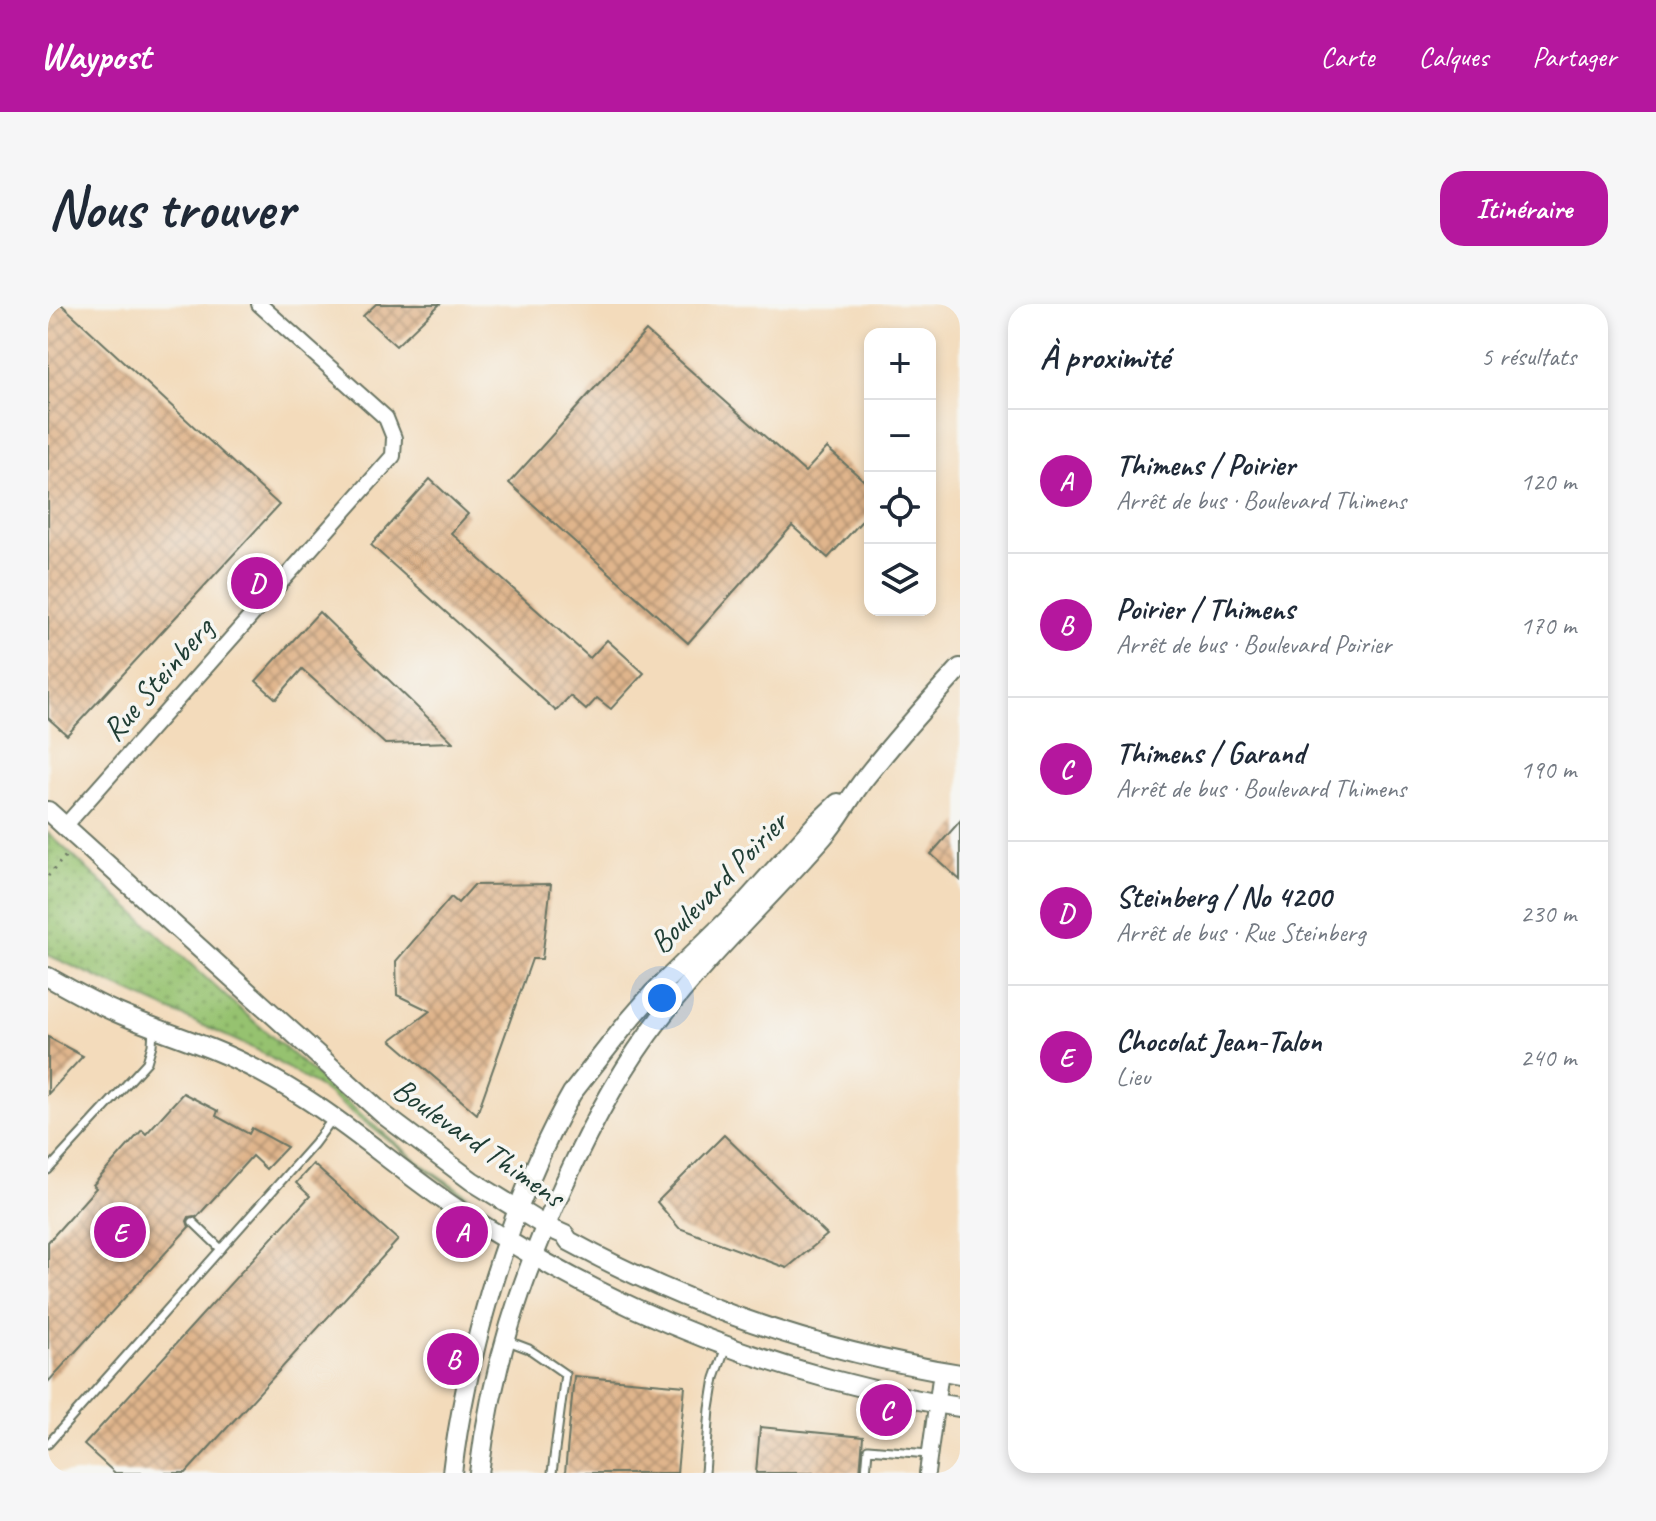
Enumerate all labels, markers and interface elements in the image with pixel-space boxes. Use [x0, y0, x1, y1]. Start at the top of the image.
text: Waypost [40, 33, 151, 80]
text: Carte [1321, 39, 1374, 74]
text: Calques [1418, 39, 1488, 74]
text: Partager [1532, 39, 1616, 74]
button: Itinéraire [1440, 171, 1608, 246]
text: Nous trouver [48, 173, 294, 244]
map controls [864, 328, 936, 616]
button: + [864, 328, 936, 400]
text: À proximité [1040, 335, 1169, 378]
text: 5 résultats [1481, 340, 1576, 373]
button: − [864, 400, 936, 472]
text: Thimens / Poirier [1116, 446, 1295, 484]
text: A [1059, 465, 1073, 498]
text: 120 m [1520, 465, 1576, 498]
button: locate [864, 472, 936, 544]
text: Arrêt de bus · Boulevard Thimens [1116, 484, 1406, 517]
button: layers [864, 544, 936, 616]
pin: D [231, 553, 283, 613]
text: Poirier / Thimens [1116, 590, 1295, 628]
street label: Rue Steinberg [93, 607, 224, 750]
text: B [1059, 609, 1073, 642]
text: 170 m [1520, 609, 1576, 642]
text: Arrêt de bus · Boulevard Poirier [1116, 628, 1391, 661]
text: Thimens / Garand [1116, 734, 1305, 772]
text: C [1060, 753, 1072, 786]
text: 190 m [1520, 753, 1576, 786]
text: Arrêt de bus · Boulevard Thimens [1116, 772, 1406, 805]
street label: Boulevard Poirier [640, 801, 798, 962]
text: Steinberg / No 4200 [1116, 878, 1331, 916]
text: D [1058, 897, 1074, 930]
text: 230 m [1520, 897, 1576, 930]
text: Arrêt de bus · Rue Steinberg [1116, 916, 1365, 949]
your location [642, 978, 682, 1018]
text: Chocolat Jean-Talon [1116, 1022, 1322, 1060]
text: E [1059, 1041, 1073, 1074]
text: 240 m [1520, 1041, 1576, 1074]
text: Lieu [1116, 1060, 1150, 1093]
street label: Boulevard Thimens [385, 1068, 574, 1218]
pin: E [94, 1202, 146, 1262]
pin: A [436, 1202, 488, 1262]
pin: B [427, 1329, 479, 1389]
pin: C [860, 1380, 912, 1440]

